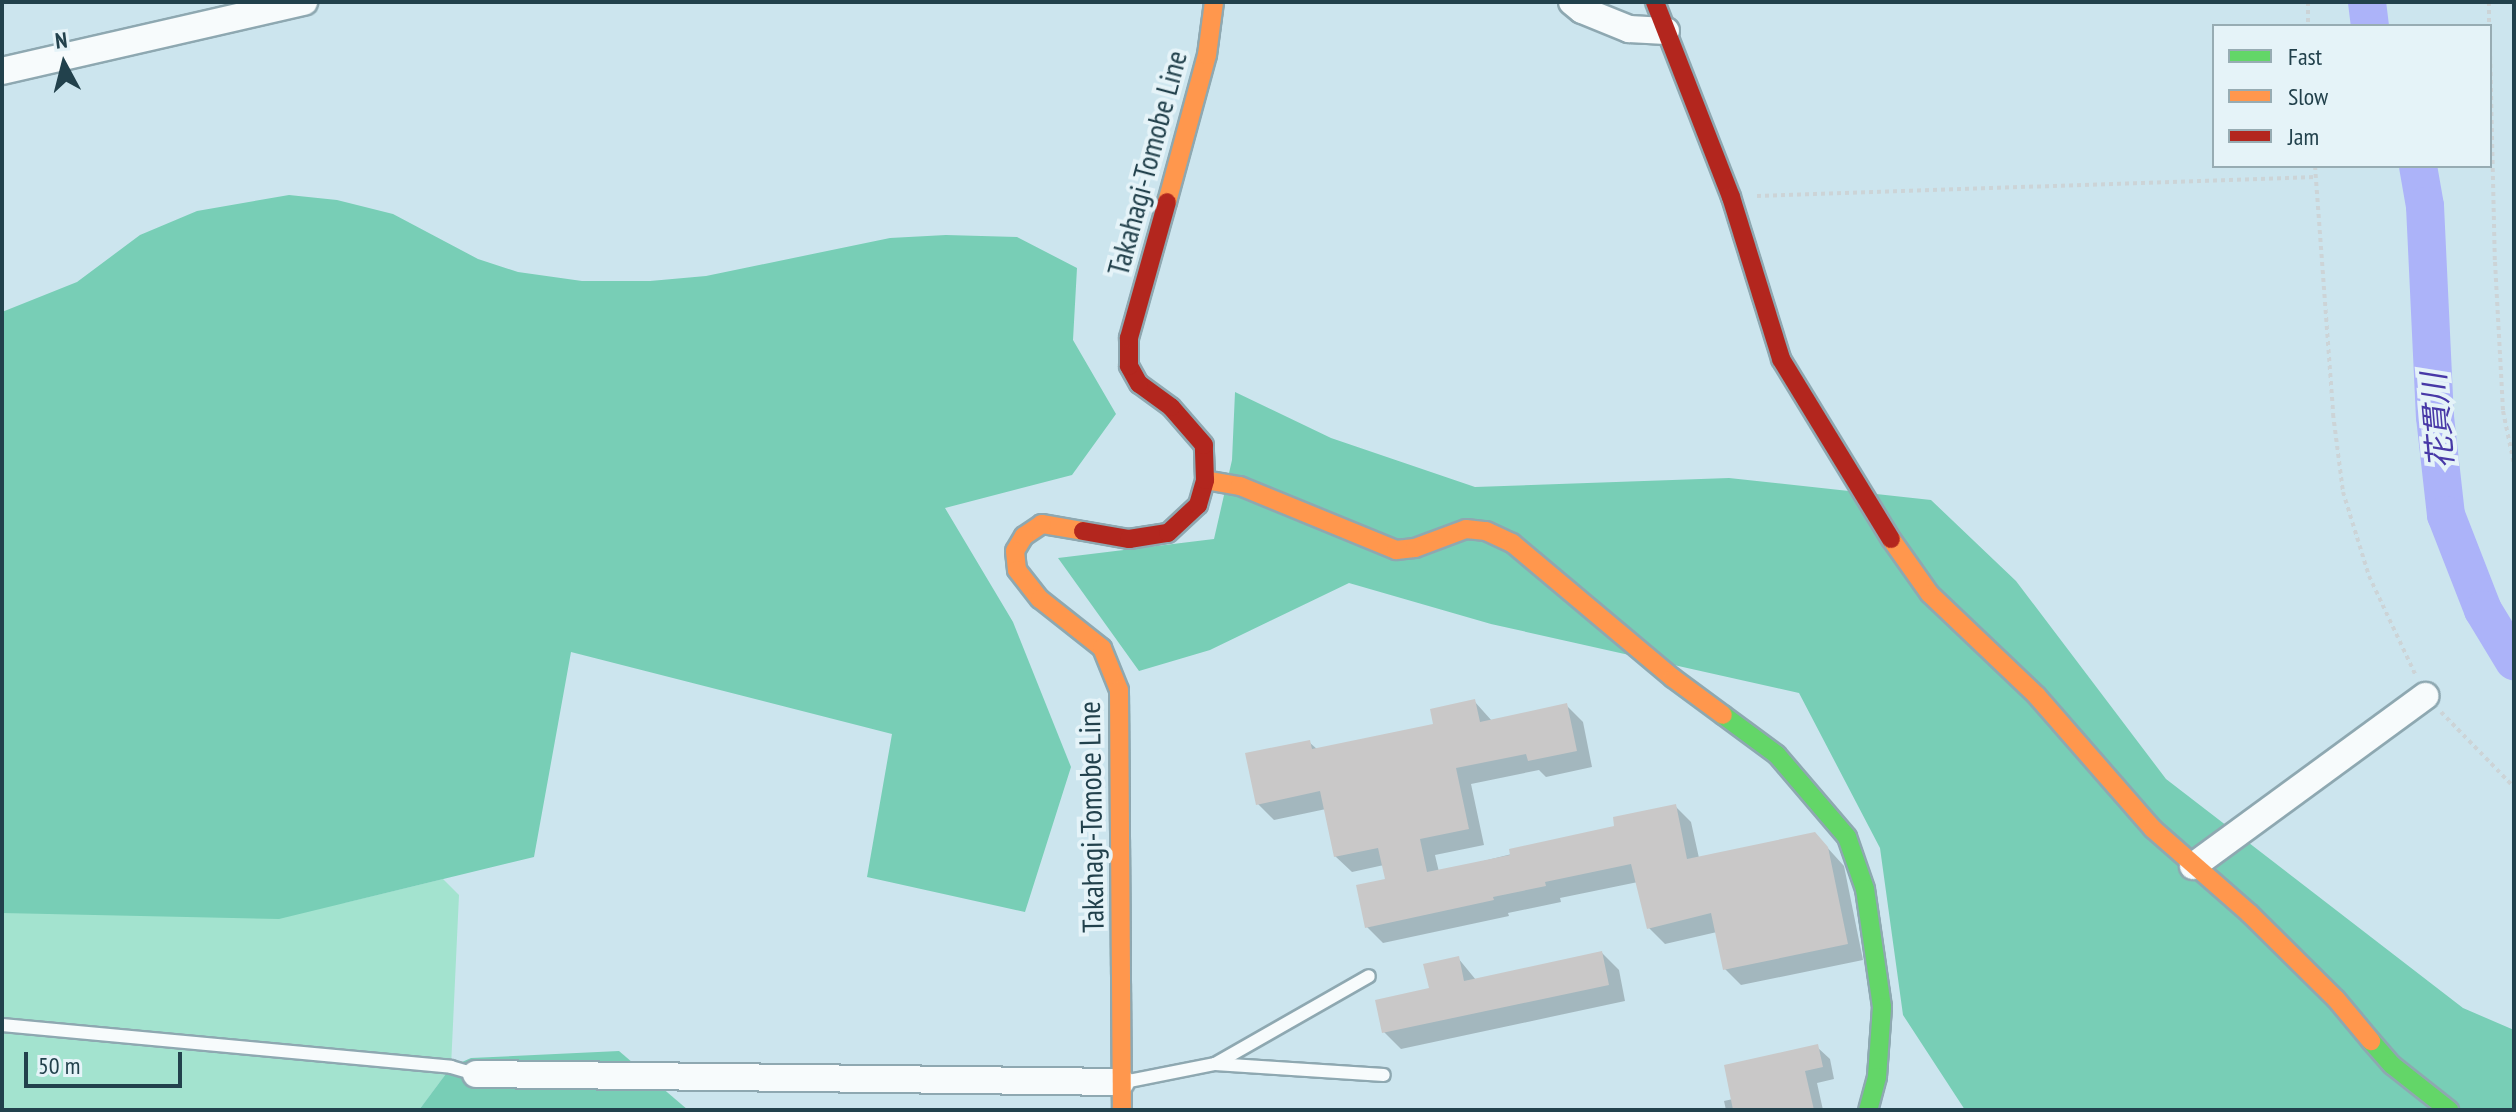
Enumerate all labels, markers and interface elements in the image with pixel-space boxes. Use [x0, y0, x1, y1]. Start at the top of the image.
north arrow [24, 24, 104, 104]
legend [2212, 24, 2492, 168]
text: N [53, 26, 69, 55]
text: Fast [2288, 41, 2322, 72]
street label: Takahagi-Tomobe Line [1100, 47, 1194, 279]
text: Slow [2288, 81, 2328, 112]
text: Jam [2288, 121, 2319, 152]
water label: 花貫川 [2414, 372, 2460, 470]
street label: Takahagi-Tomobe Line [1071, 701, 1111, 933]
scale bar [28, 1036, 186, 1086]
text: 50 m [38, 1050, 80, 1081]

